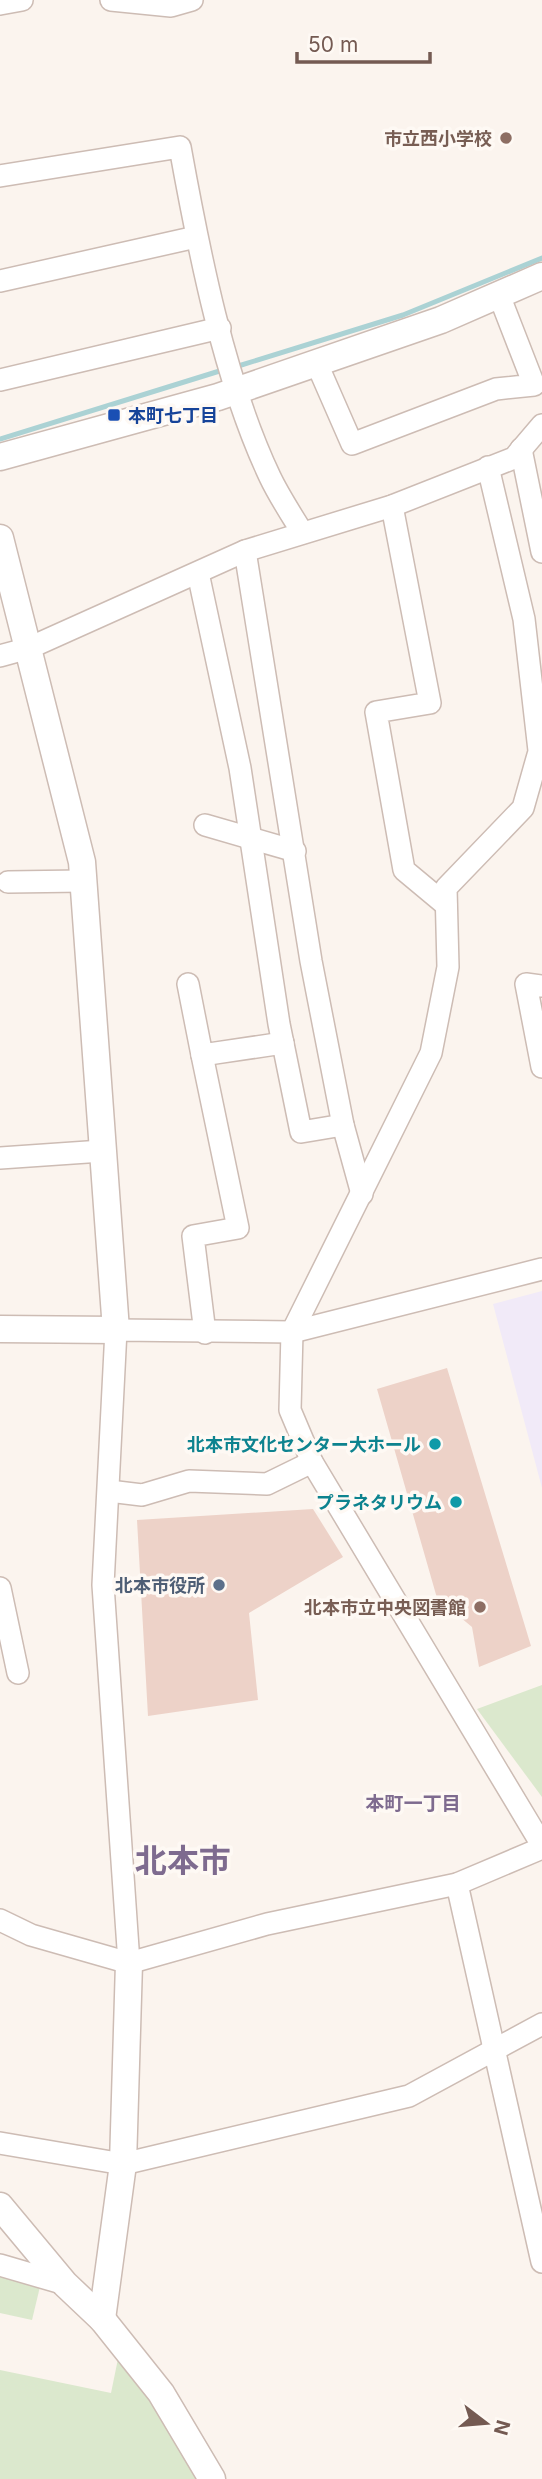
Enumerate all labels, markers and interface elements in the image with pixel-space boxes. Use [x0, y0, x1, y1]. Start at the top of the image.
scale bar [297, 21, 430, 65]
text: 50 m [308, 32, 358, 57]
place label: 市立西小学校 [384, 128, 492, 149]
marker: 市立西小学校 [498, 130, 514, 146]
place label: 本町七丁目 [128, 405, 218, 426]
marker: 本町七丁目 [106, 407, 122, 423]
place label: 北本市文化センター大ホール [187, 1434, 421, 1455]
marker: 北本市文化センター大ホール [427, 1436, 443, 1452]
place label: プラネタリウム [316, 1492, 442, 1513]
marker: プラネタリウム [448, 1494, 464, 1510]
place label: 北本市役所 [115, 1575, 205, 1596]
marker: 北本市役所 [211, 1577, 227, 1593]
place label: 北本市立中央図書館 [304, 1597, 466, 1618]
marker: 北本市立中央図書館 [472, 1599, 488, 1615]
district label: 本町一丁目 [365, 1792, 461, 1815]
district label: 北本市 [135, 1841, 231, 1880]
north arrow [451, 2388, 521, 2458]
text: N [489, 2417, 515, 2438]

